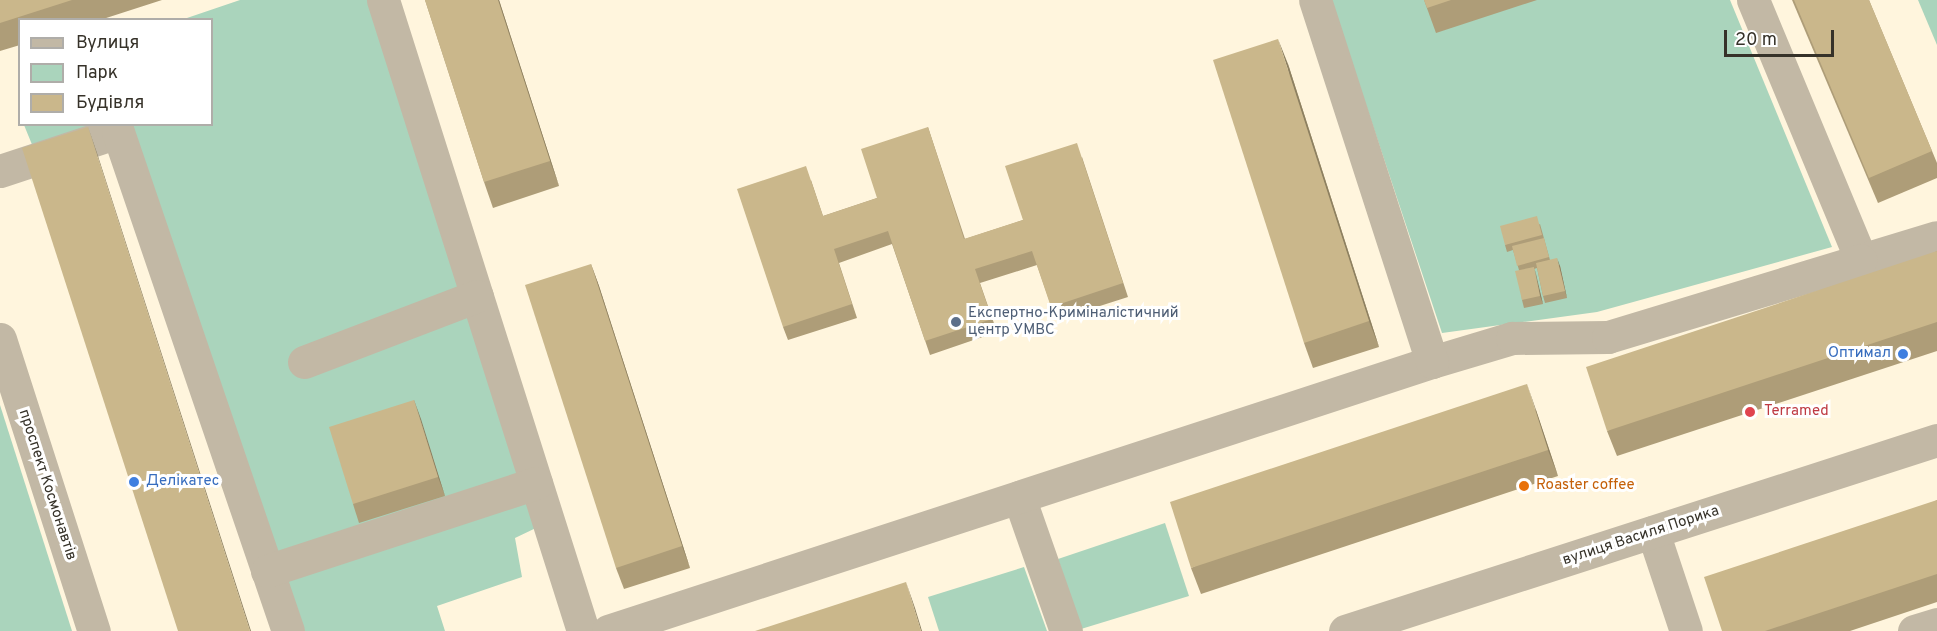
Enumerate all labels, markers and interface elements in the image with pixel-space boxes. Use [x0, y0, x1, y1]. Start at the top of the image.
legend [18, 18, 213, 126]
scale bar [1727, 18, 1836, 56]
text: 20 m [1735, 29, 1777, 52]
text: Вулиця [76, 32, 139, 55]
text: Парк [76, 62, 118, 85]
text: Будівля [76, 92, 144, 115]
place label: Експертно-Криміналістичний центр УМВС [968, 304, 1179, 339]
marker: Експертно-Криміналістичний центр УМВС [949, 315, 963, 329]
place label: Оптимал [1828, 345, 1891, 363]
marker: Оптимал [1896, 347, 1910, 361]
marker: Terramed [1741, 403, 1759, 421]
place label: Terramed [1764, 403, 1829, 421]
street label: проспект Космонавтів [14, 407, 80, 563]
place label: Делікатес [146, 473, 219, 491]
marker: Делікатес [127, 475, 141, 489]
place label: Roaster coffee [1536, 477, 1635, 495]
marker: Roaster coffee [1517, 479, 1531, 493]
street label: вулиця Василя Порика [1561, 502, 1721, 570]

